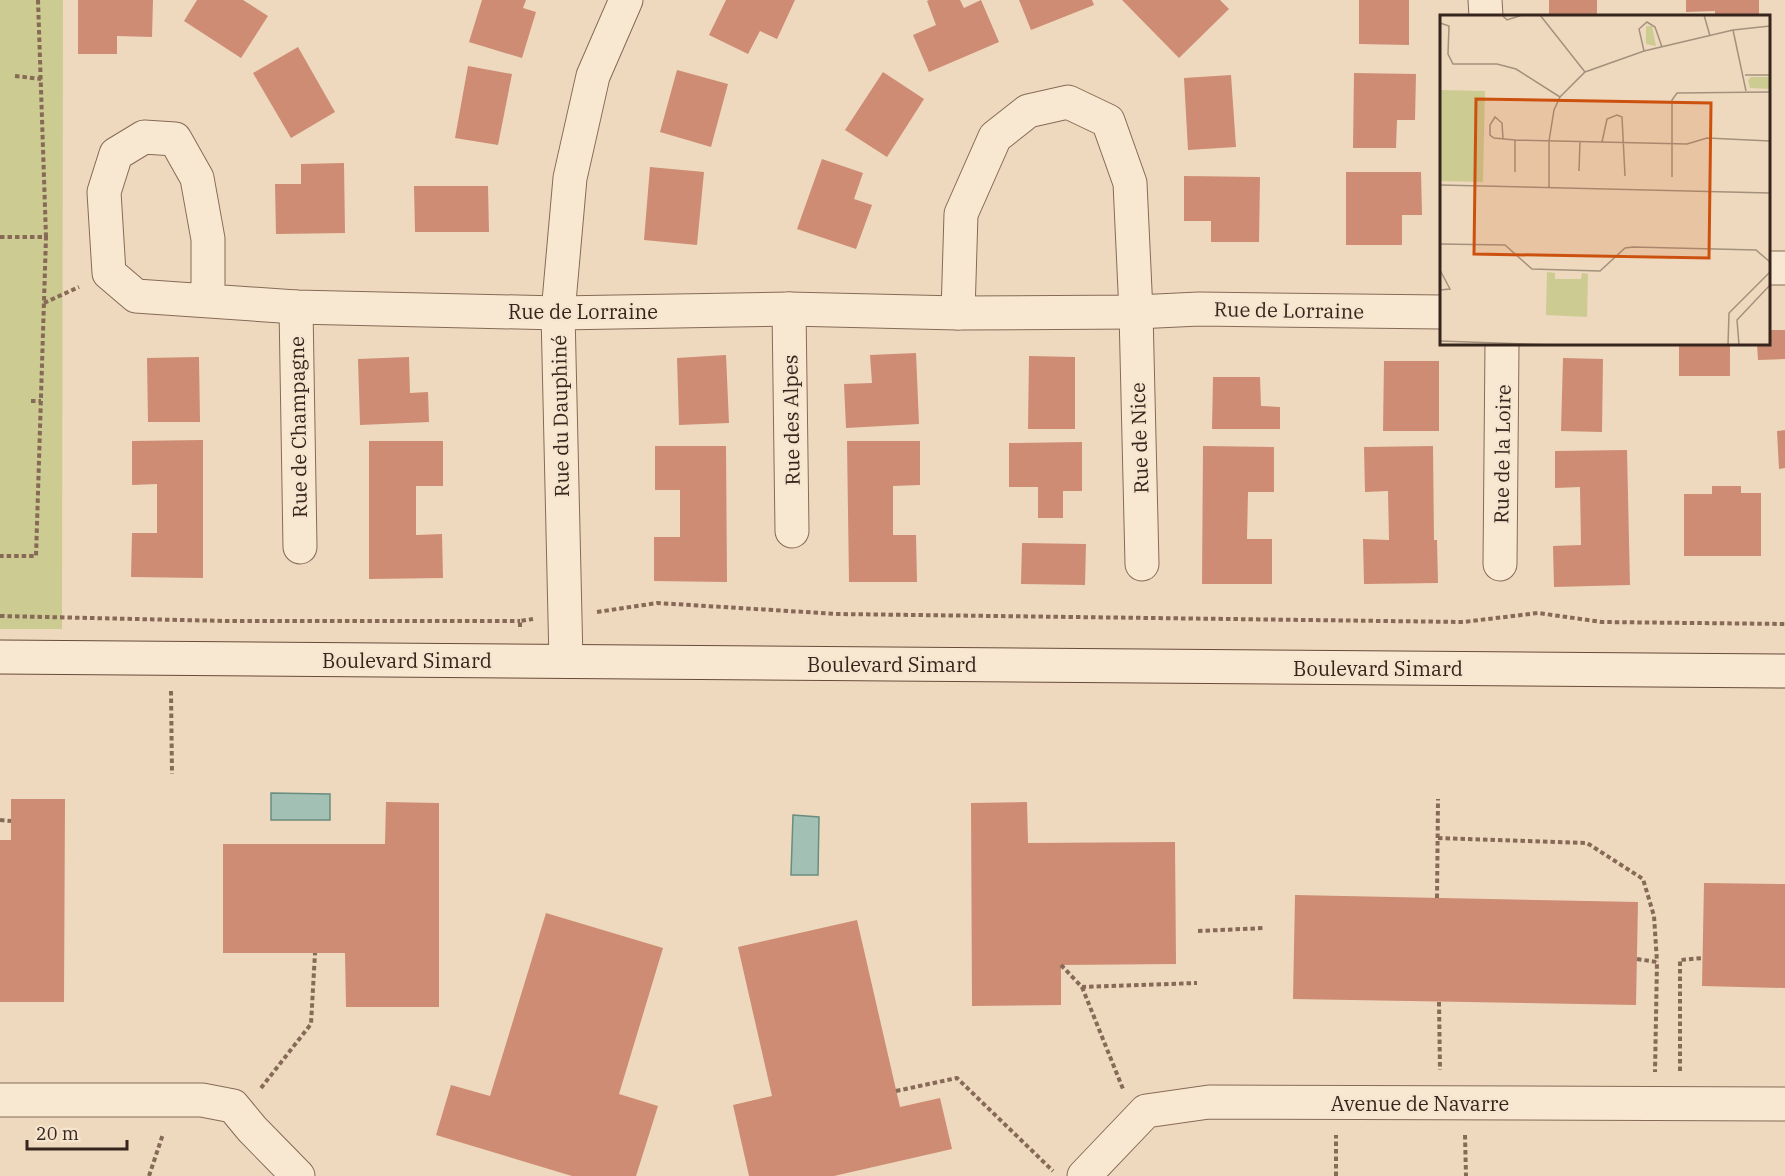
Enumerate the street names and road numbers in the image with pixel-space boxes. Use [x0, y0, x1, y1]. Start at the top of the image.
street label: Rue de Lorraine [1214, 295, 1364, 325]
street label: Rue de Lorraine [508, 298, 658, 325]
street label: Rue du Dauphiné [545, 335, 575, 497]
street label: Rue de Champagne [283, 336, 313, 518]
street label: Rue des Alpes [776, 354, 806, 486]
street label: Rue de Nice [1124, 382, 1154, 494]
street label: Rue de la Loire [1487, 384, 1517, 524]
street label: Boulevard Simard [322, 647, 492, 674]
street label: Boulevard Simard [807, 651, 977, 678]
street label: Boulevard Simard [1293, 655, 1463, 682]
street label: Avenue de Navarre [1331, 1090, 1509, 1117]

